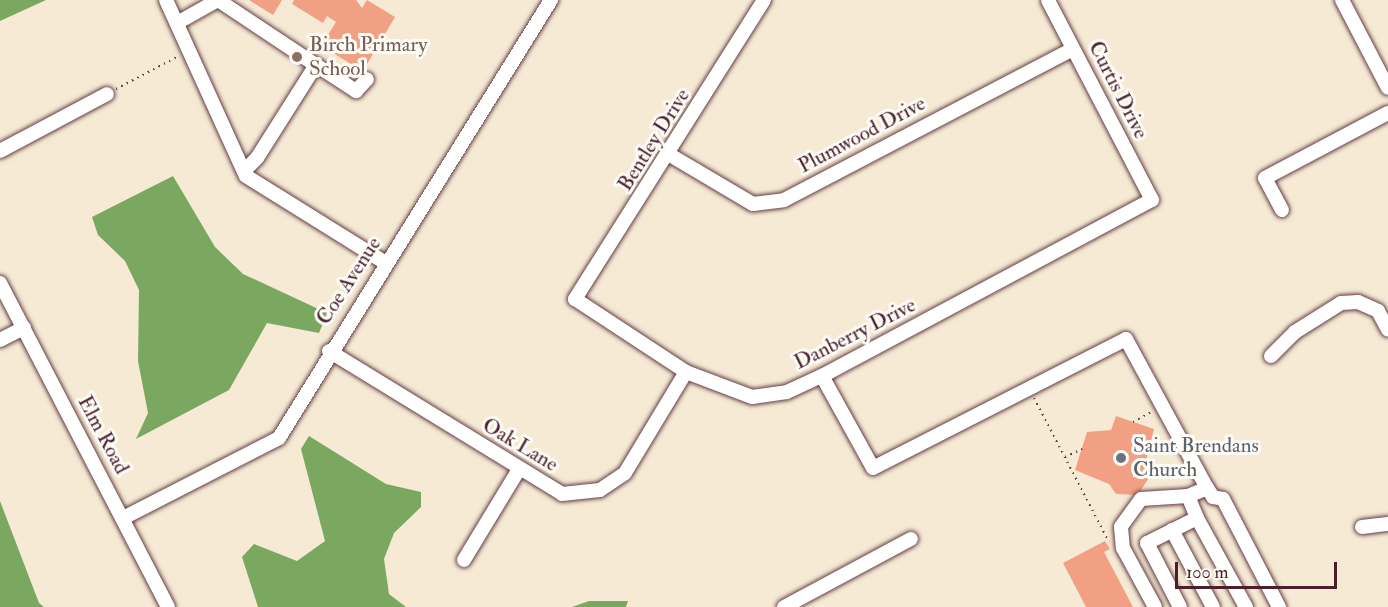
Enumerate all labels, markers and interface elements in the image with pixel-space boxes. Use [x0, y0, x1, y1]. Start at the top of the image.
place label: Birch Primary School [309, 32, 427, 82]
street label: Curtis Drive [1083, 37, 1153, 143]
marker: Birch Primary School [290, 50, 304, 64]
street label: Bentley Drive [613, 84, 695, 196]
street label: Plumwood Drive [794, 91, 930, 179]
street label: Coe Avenue [311, 232, 387, 330]
street label: Danberry Drive [790, 293, 920, 375]
street label: Elm Road [72, 392, 134, 478]
street label: Oak Lane [478, 413, 562, 477]
place label: Saint Brendans Church [1133, 433, 1259, 483]
marker: Saint Brendans Church [1114, 451, 1128, 465]
scale bar [1178, 550, 1340, 588]
text: 100 m [1186, 561, 1229, 584]

